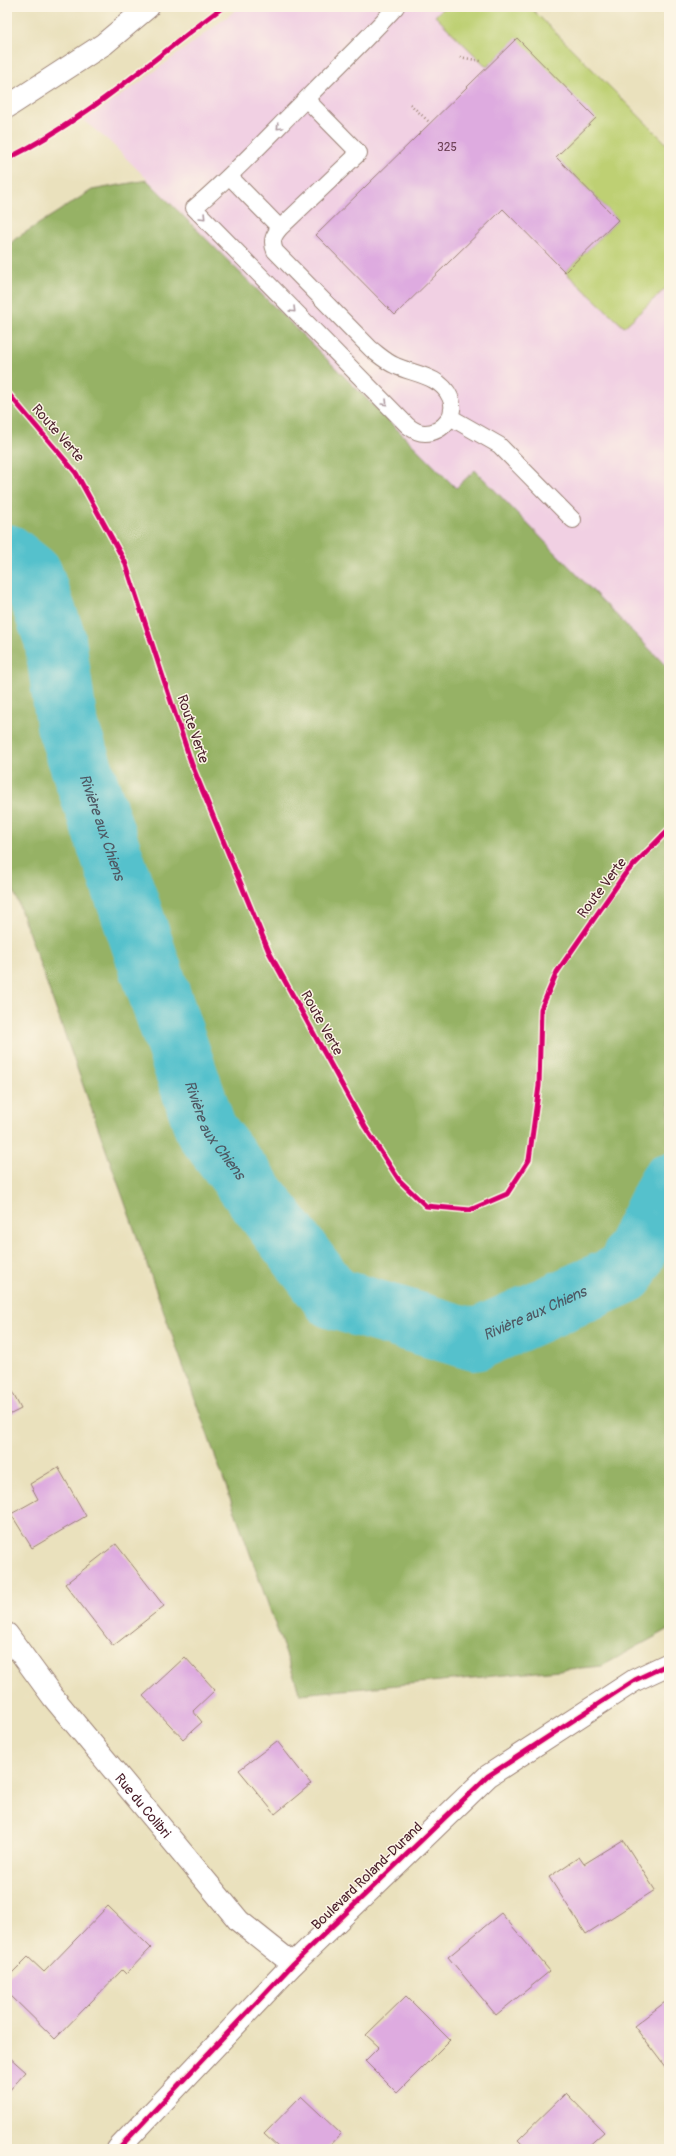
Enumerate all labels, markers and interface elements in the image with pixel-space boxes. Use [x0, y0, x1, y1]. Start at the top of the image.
one-way arrow [276, 122, 283, 130]
house number: 325 [437, 140, 457, 155]
one-way arrow [198, 212, 205, 220]
one-way arrow [288, 305, 296, 313]
one-way arrow [380, 398, 388, 406]
street label: Route Verte [28, 401, 88, 465]
street label: Route Verte [173, 693, 213, 765]
water label: Rivière aux Chiens [75, 772, 130, 885]
street label: Route Verte [574, 854, 630, 921]
street label: Route Verte [297, 988, 347, 1058]
water label: Rivière aux Chiens [180, 1078, 251, 1185]
water label: Rivière aux Chiens [480, 1281, 591, 1345]
street label: Rue du Colibri [111, 1770, 175, 1841]
street label: Boulevard Roland-Durand [308, 1819, 426, 1933]

